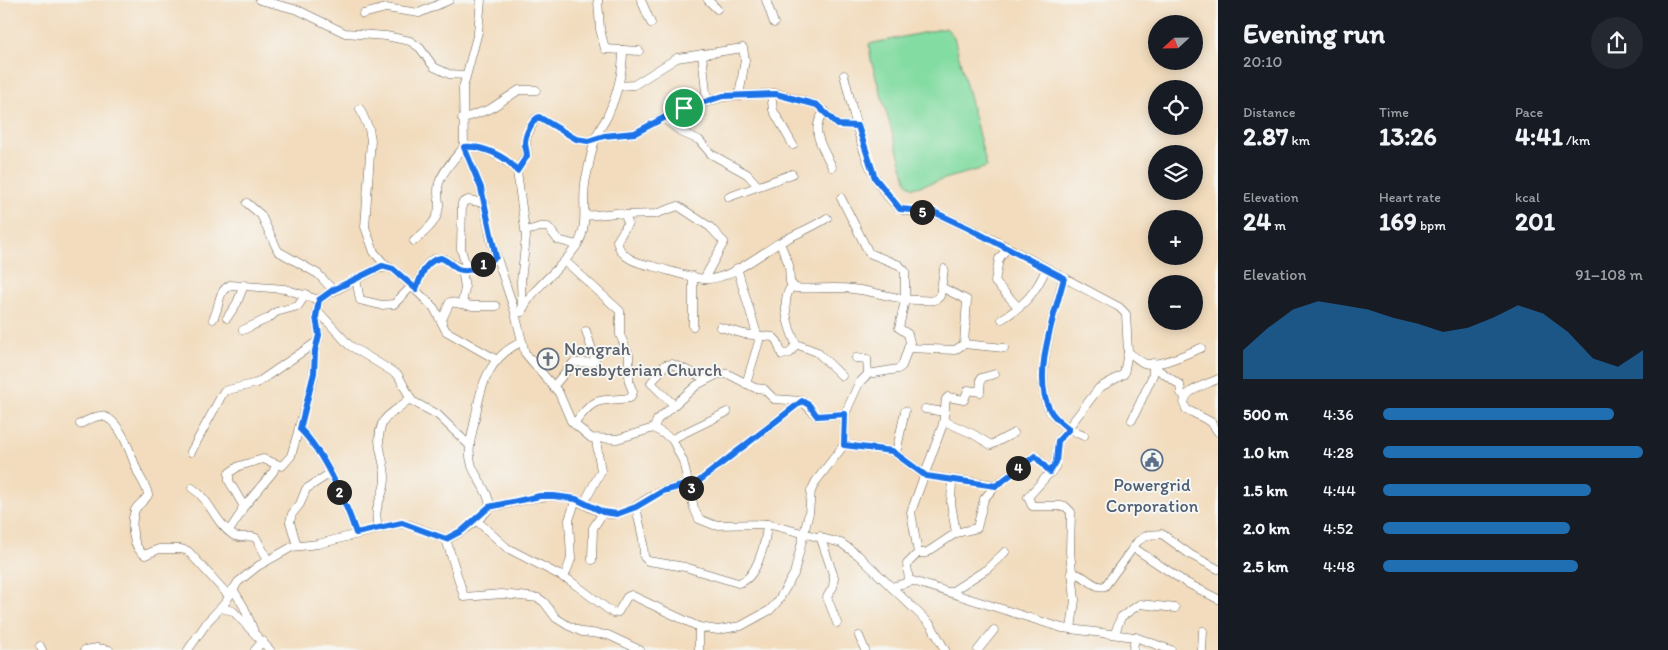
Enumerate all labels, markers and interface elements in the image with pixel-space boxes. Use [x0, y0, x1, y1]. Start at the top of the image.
north arrow [1148, 15, 1202, 70]
map controls [1148, 15, 1203, 330]
text: Evening run [1243, 16, 1385, 50]
button: share [1591, 17, 1643, 69]
text: 20:10 [1243, 52, 1282, 71]
button: locate [1148, 80, 1203, 135]
pin [663, 87, 705, 129]
icon: arrive [670, 94, 698, 122]
text: Distance [1243, 104, 1295, 121]
text: Time [1379, 104, 1409, 121]
text: Pace [1515, 104, 1543, 121]
text: 2.87 [1243, 121, 1288, 151]
text: 13:26 [1379, 121, 1437, 151]
text: 4:41 [1515, 121, 1563, 151]
text: km [1288, 132, 1310, 149]
text: /km [1563, 132, 1590, 149]
button: layers [1148, 145, 1203, 200]
text: Elevation [1243, 189, 1299, 206]
text: Heart rate [1379, 189, 1441, 206]
text: kcal [1515, 189, 1540, 206]
pin: 5 [910, 200, 934, 224]
text: 5 [919, 204, 926, 221]
text: 24 [1243, 206, 1271, 236]
text: 169 [1379, 206, 1417, 236]
text: 201 [1515, 206, 1555, 236]
button: + [1148, 210, 1203, 265]
text: m [1271, 217, 1286, 234]
text: bpm [1417, 217, 1446, 234]
pin: 1 [470, 252, 496, 276]
text: 1 [480, 256, 487, 273]
text: Elevation [1243, 265, 1307, 284]
text: 91–108 m [1575, 265, 1643, 284]
button: − [1148, 275, 1203, 330]
place label: Nongrah Presbyterian Church [564, 338, 722, 381]
church icon: Nongrah Presbyterian Church [536, 347, 560, 371]
text: 500 m [1243, 405, 1288, 424]
text: 4:36 [1323, 405, 1354, 424]
text: 1.0 km [1243, 443, 1289, 462]
text: 4:28 [1323, 443, 1354, 462]
public building icon: Powergrid Corporation [1140, 448, 1164, 472]
pin: 4 [1006, 456, 1030, 480]
text: 4 [1014, 460, 1023, 477]
place label: Powergrid Corporation [1106, 474, 1199, 517]
pin: 3 [678, 476, 704, 500]
pin: 2 [326, 480, 352, 504]
text: 3 [688, 480, 695, 497]
text: 1.5 km [1243, 481, 1288, 500]
text: 4:44 [1323, 481, 1356, 500]
text: 2 [336, 484, 343, 501]
text: 2.0 km [1243, 519, 1290, 538]
text: 4:52 [1323, 519, 1353, 538]
text: 2.5 km [1243, 557, 1289, 576]
text: 4:48 [1323, 557, 1355, 576]

